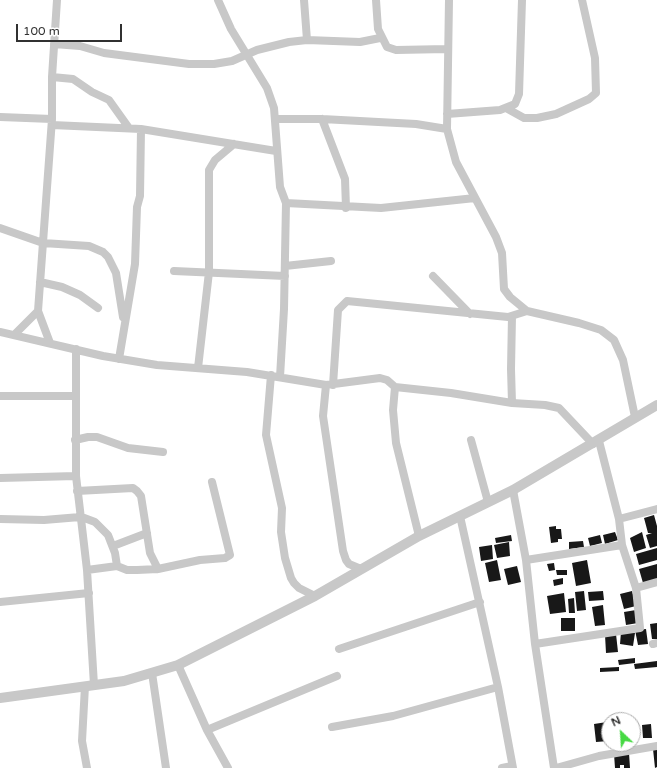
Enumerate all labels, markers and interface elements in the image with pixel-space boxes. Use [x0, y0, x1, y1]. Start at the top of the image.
scale bar [18, 16, 124, 42]
text: 100 m [23, 24, 60, 38]
north arrow [601, 712, 641, 752]
text: N [609, 714, 623, 729]

